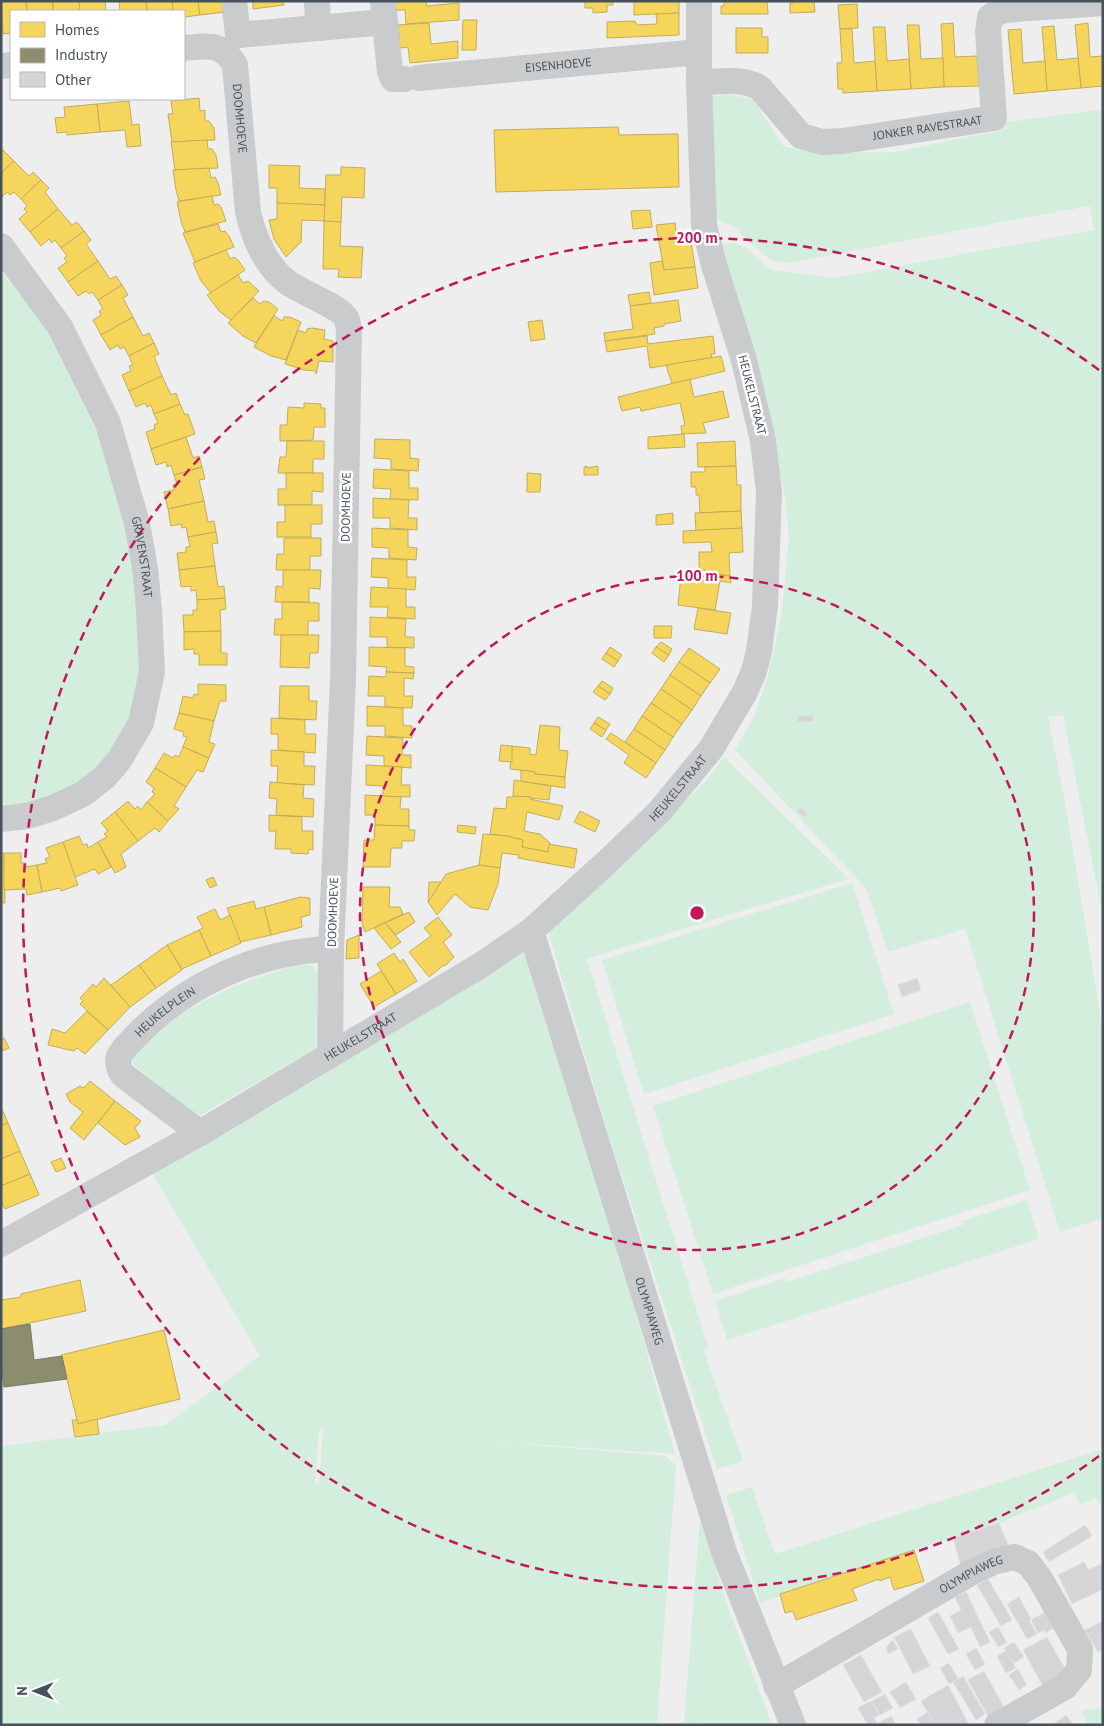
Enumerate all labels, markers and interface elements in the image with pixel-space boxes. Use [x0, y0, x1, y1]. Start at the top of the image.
legend [10, 10, 185, 100]
text: Homes [55, 20, 99, 39]
text: Industry [55, 45, 107, 64]
street label: EISENHOEVE [524, 54, 592, 75]
text: Other [55, 70, 91, 89]
street label: DOOMHOEVE [230, 83, 251, 154]
street label: JONKER RAVESTRAAT [871, 112, 984, 143]
text: 200 m [676, 228, 718, 247]
street label: HEUKELSTRAAT [735, 353, 770, 437]
street label: DOOMHOEVE [337, 472, 354, 542]
street label: GRAVENSTRAAT [128, 514, 156, 598]
text: 100 m [676, 566, 718, 585]
street label: HEUKELSTRAAT [646, 751, 710, 824]
street label: DOOMHOEVE [324, 877, 341, 947]
centre of rings [688, 904, 706, 922]
street label: HEUKELPLEIN [131, 983, 198, 1040]
street label: HEUKELSTRAAT [321, 1009, 400, 1064]
street label: OLYMPIAWEG [632, 1275, 667, 1347]
street label: OLYMPIAWEG [936, 1552, 1004, 1597]
north arrow [10, 1666, 60, 1716]
text: N [13, 1686, 31, 1696]

